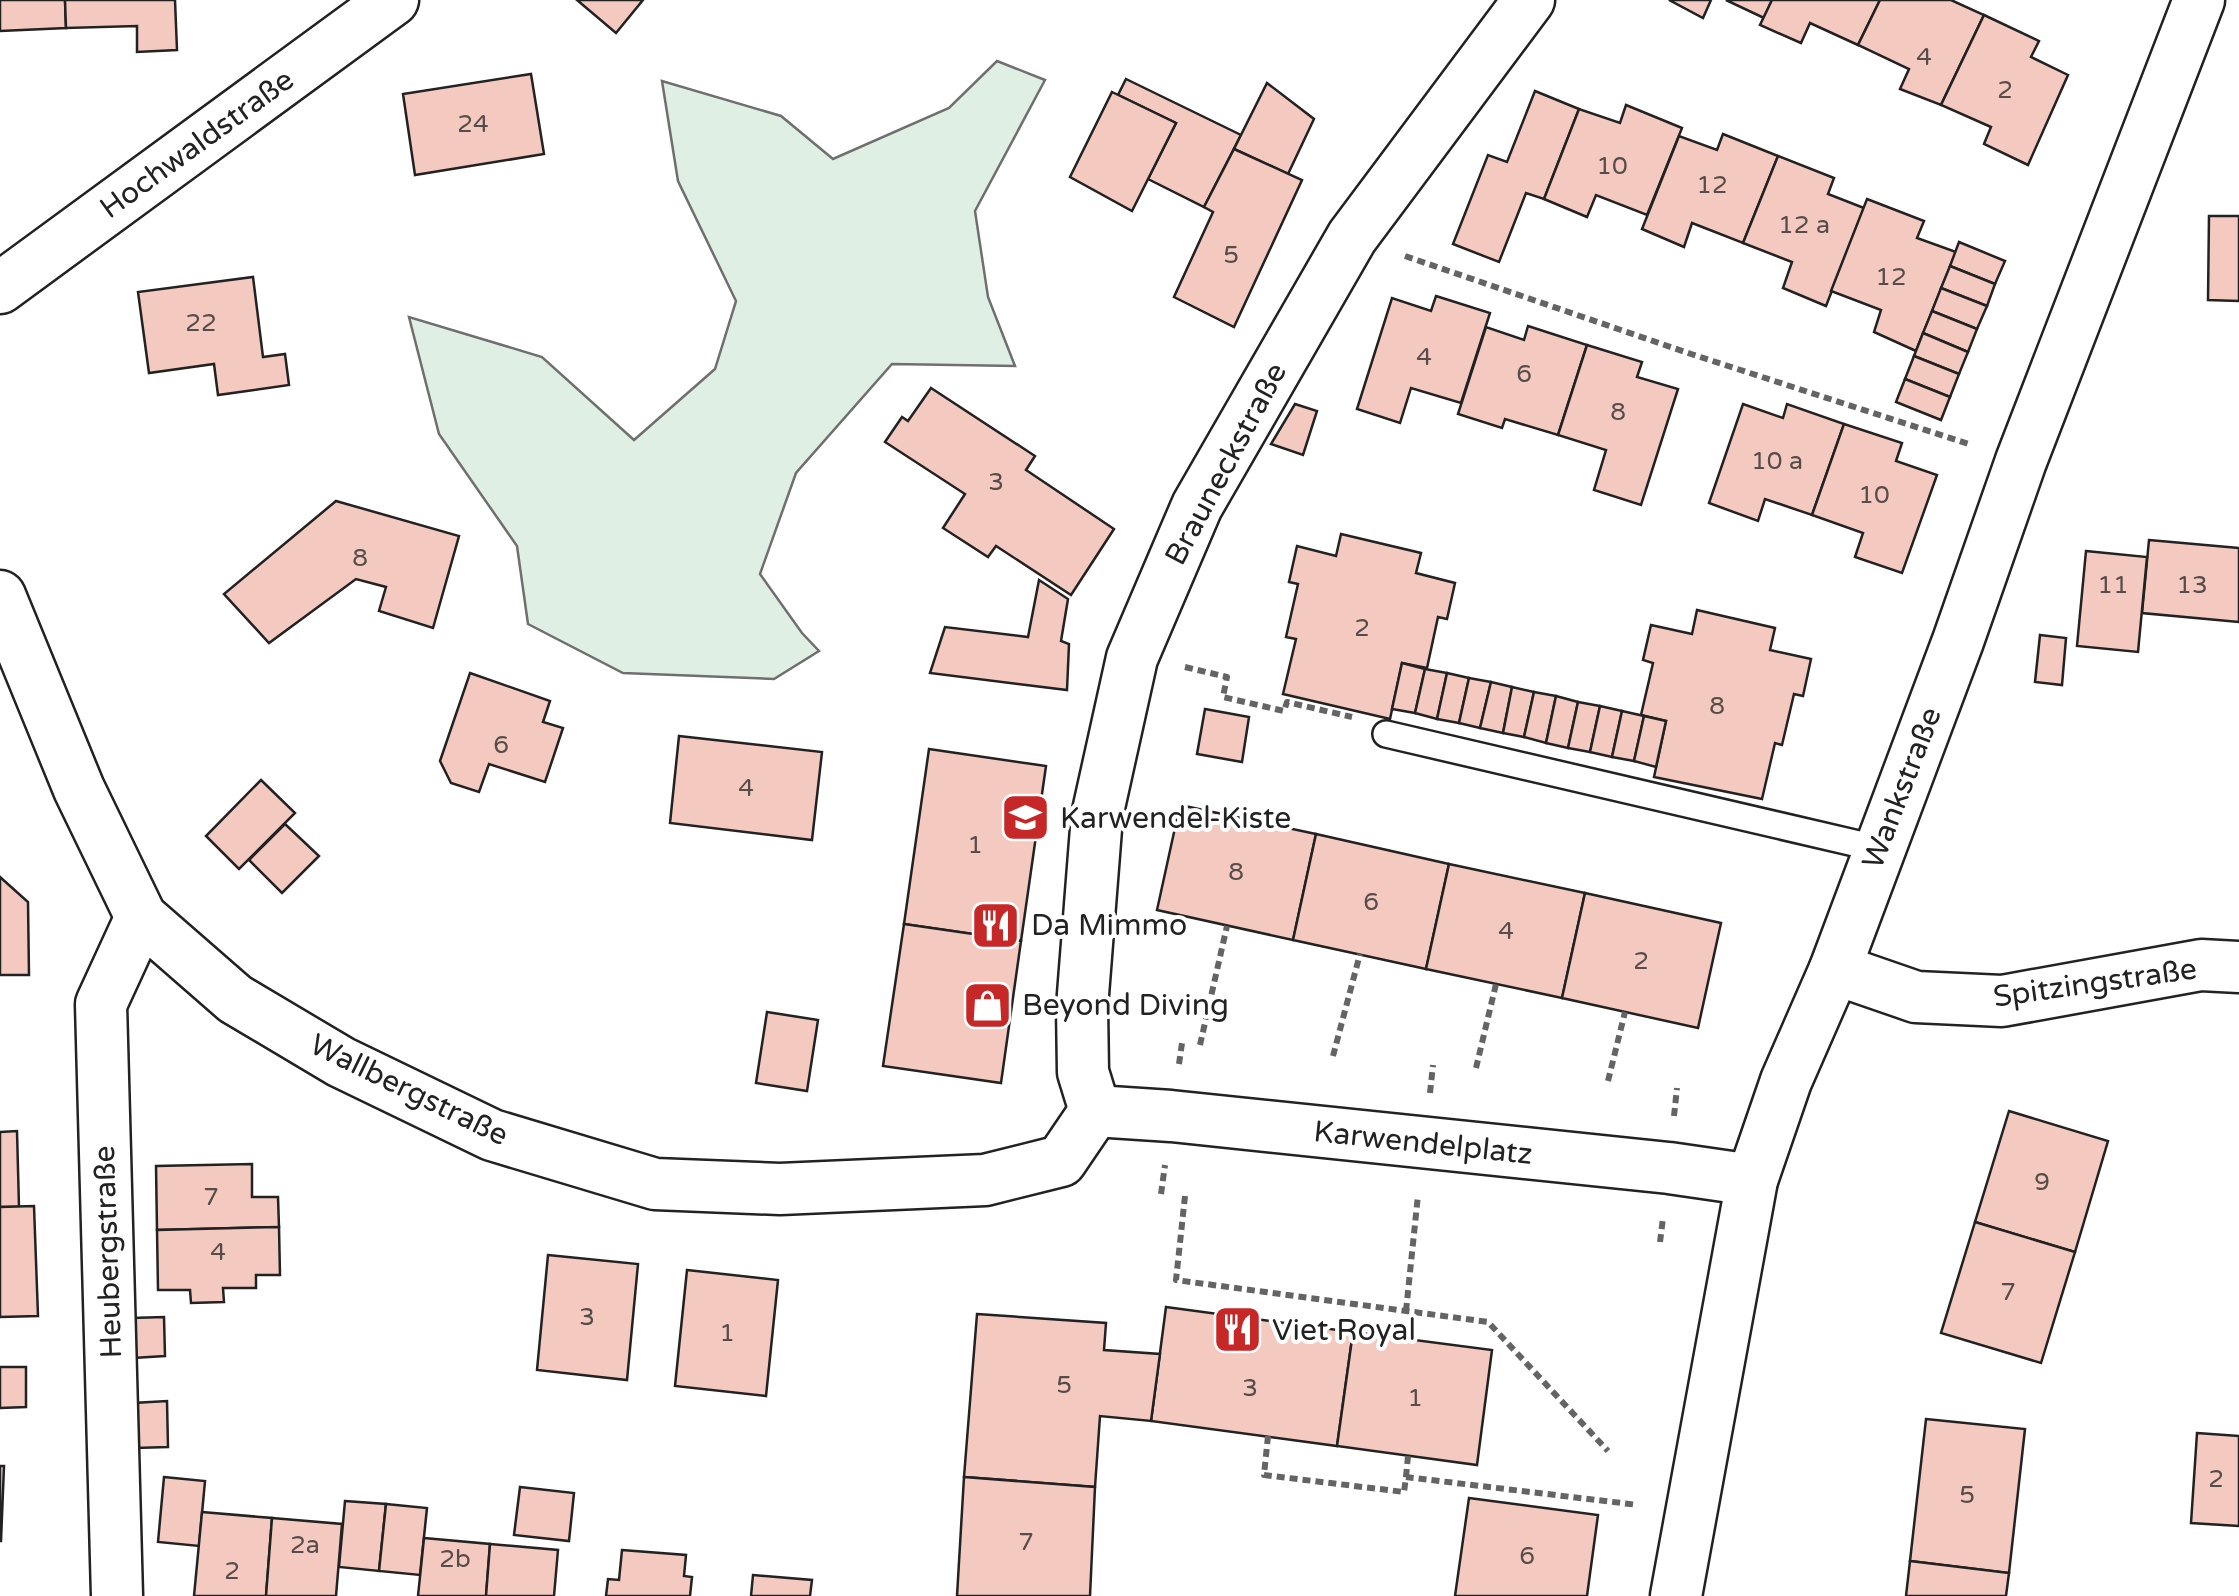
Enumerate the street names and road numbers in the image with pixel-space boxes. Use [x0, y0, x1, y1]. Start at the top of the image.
street label: Hochwaldstraße [93, 61, 301, 227]
street label: Brauneckstraße [1157, 356, 1295, 572]
street label: Wankstraße [1854, 702, 1950, 874]
street label: Spitzingstraße [1991, 950, 2199, 1016]
street label: Wallbergstraße [304, 1026, 514, 1154]
street label: Karwendelplatz [1312, 1113, 1534, 1173]
street label: Heubergstraße [86, 1145, 130, 1359]

